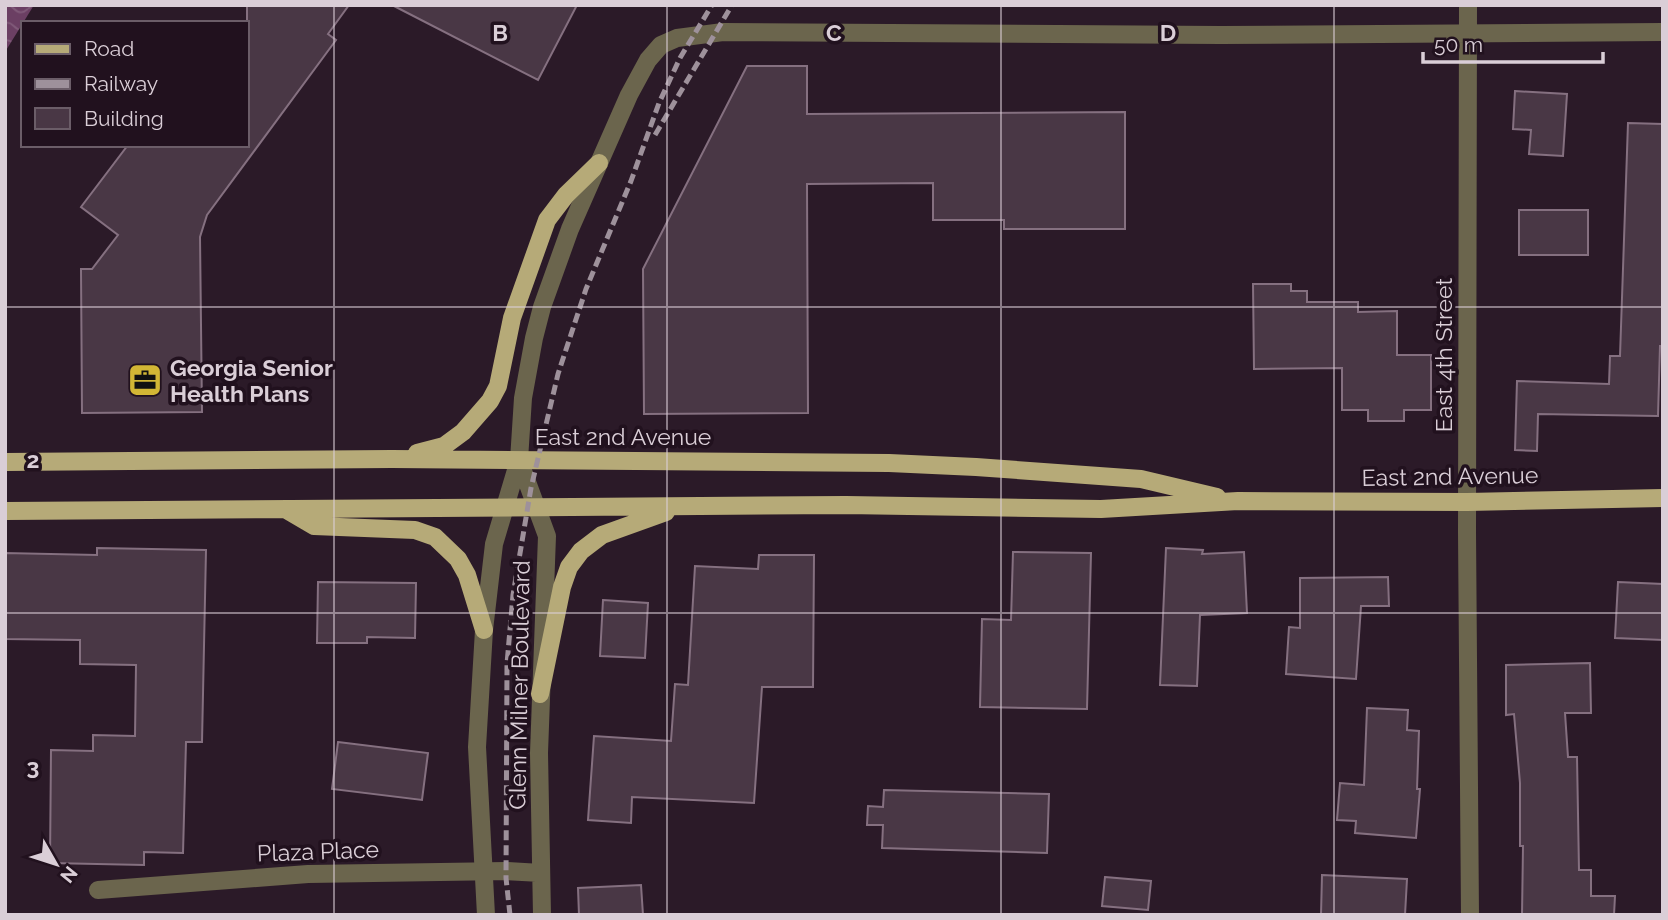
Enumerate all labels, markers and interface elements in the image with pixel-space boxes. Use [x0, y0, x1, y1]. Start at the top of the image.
text: B [492, 19, 508, 46]
text: C [826, 19, 842, 46]
text: D [1160, 19, 1176, 46]
legend [21, 21, 248, 147]
scale bar [1423, 21, 1603, 65]
text: 50 m [1434, 32, 1483, 57]
text: Road [84, 36, 134, 61]
text: Railway [84, 71, 158, 96]
text: Building [84, 106, 164, 131]
street label: East 4th Street [1430, 277, 1457, 432]
place label: Georgia Senior Health Plans [170, 354, 333, 407]
office icon: Georgia Senior Health Plans [126, 361, 164, 399]
street label: East 2nd Avenue [535, 423, 711, 450]
text: 2 [27, 446, 39, 473]
street label: East 2nd Avenue [1361, 461, 1539, 491]
street label: Glenn Milner Boulevard [503, 560, 535, 810]
text: 3 [27, 753, 39, 780]
north arrow [21, 829, 91, 899]
street label: Plaza Place [257, 835, 379, 867]
text: N [56, 862, 82, 887]

